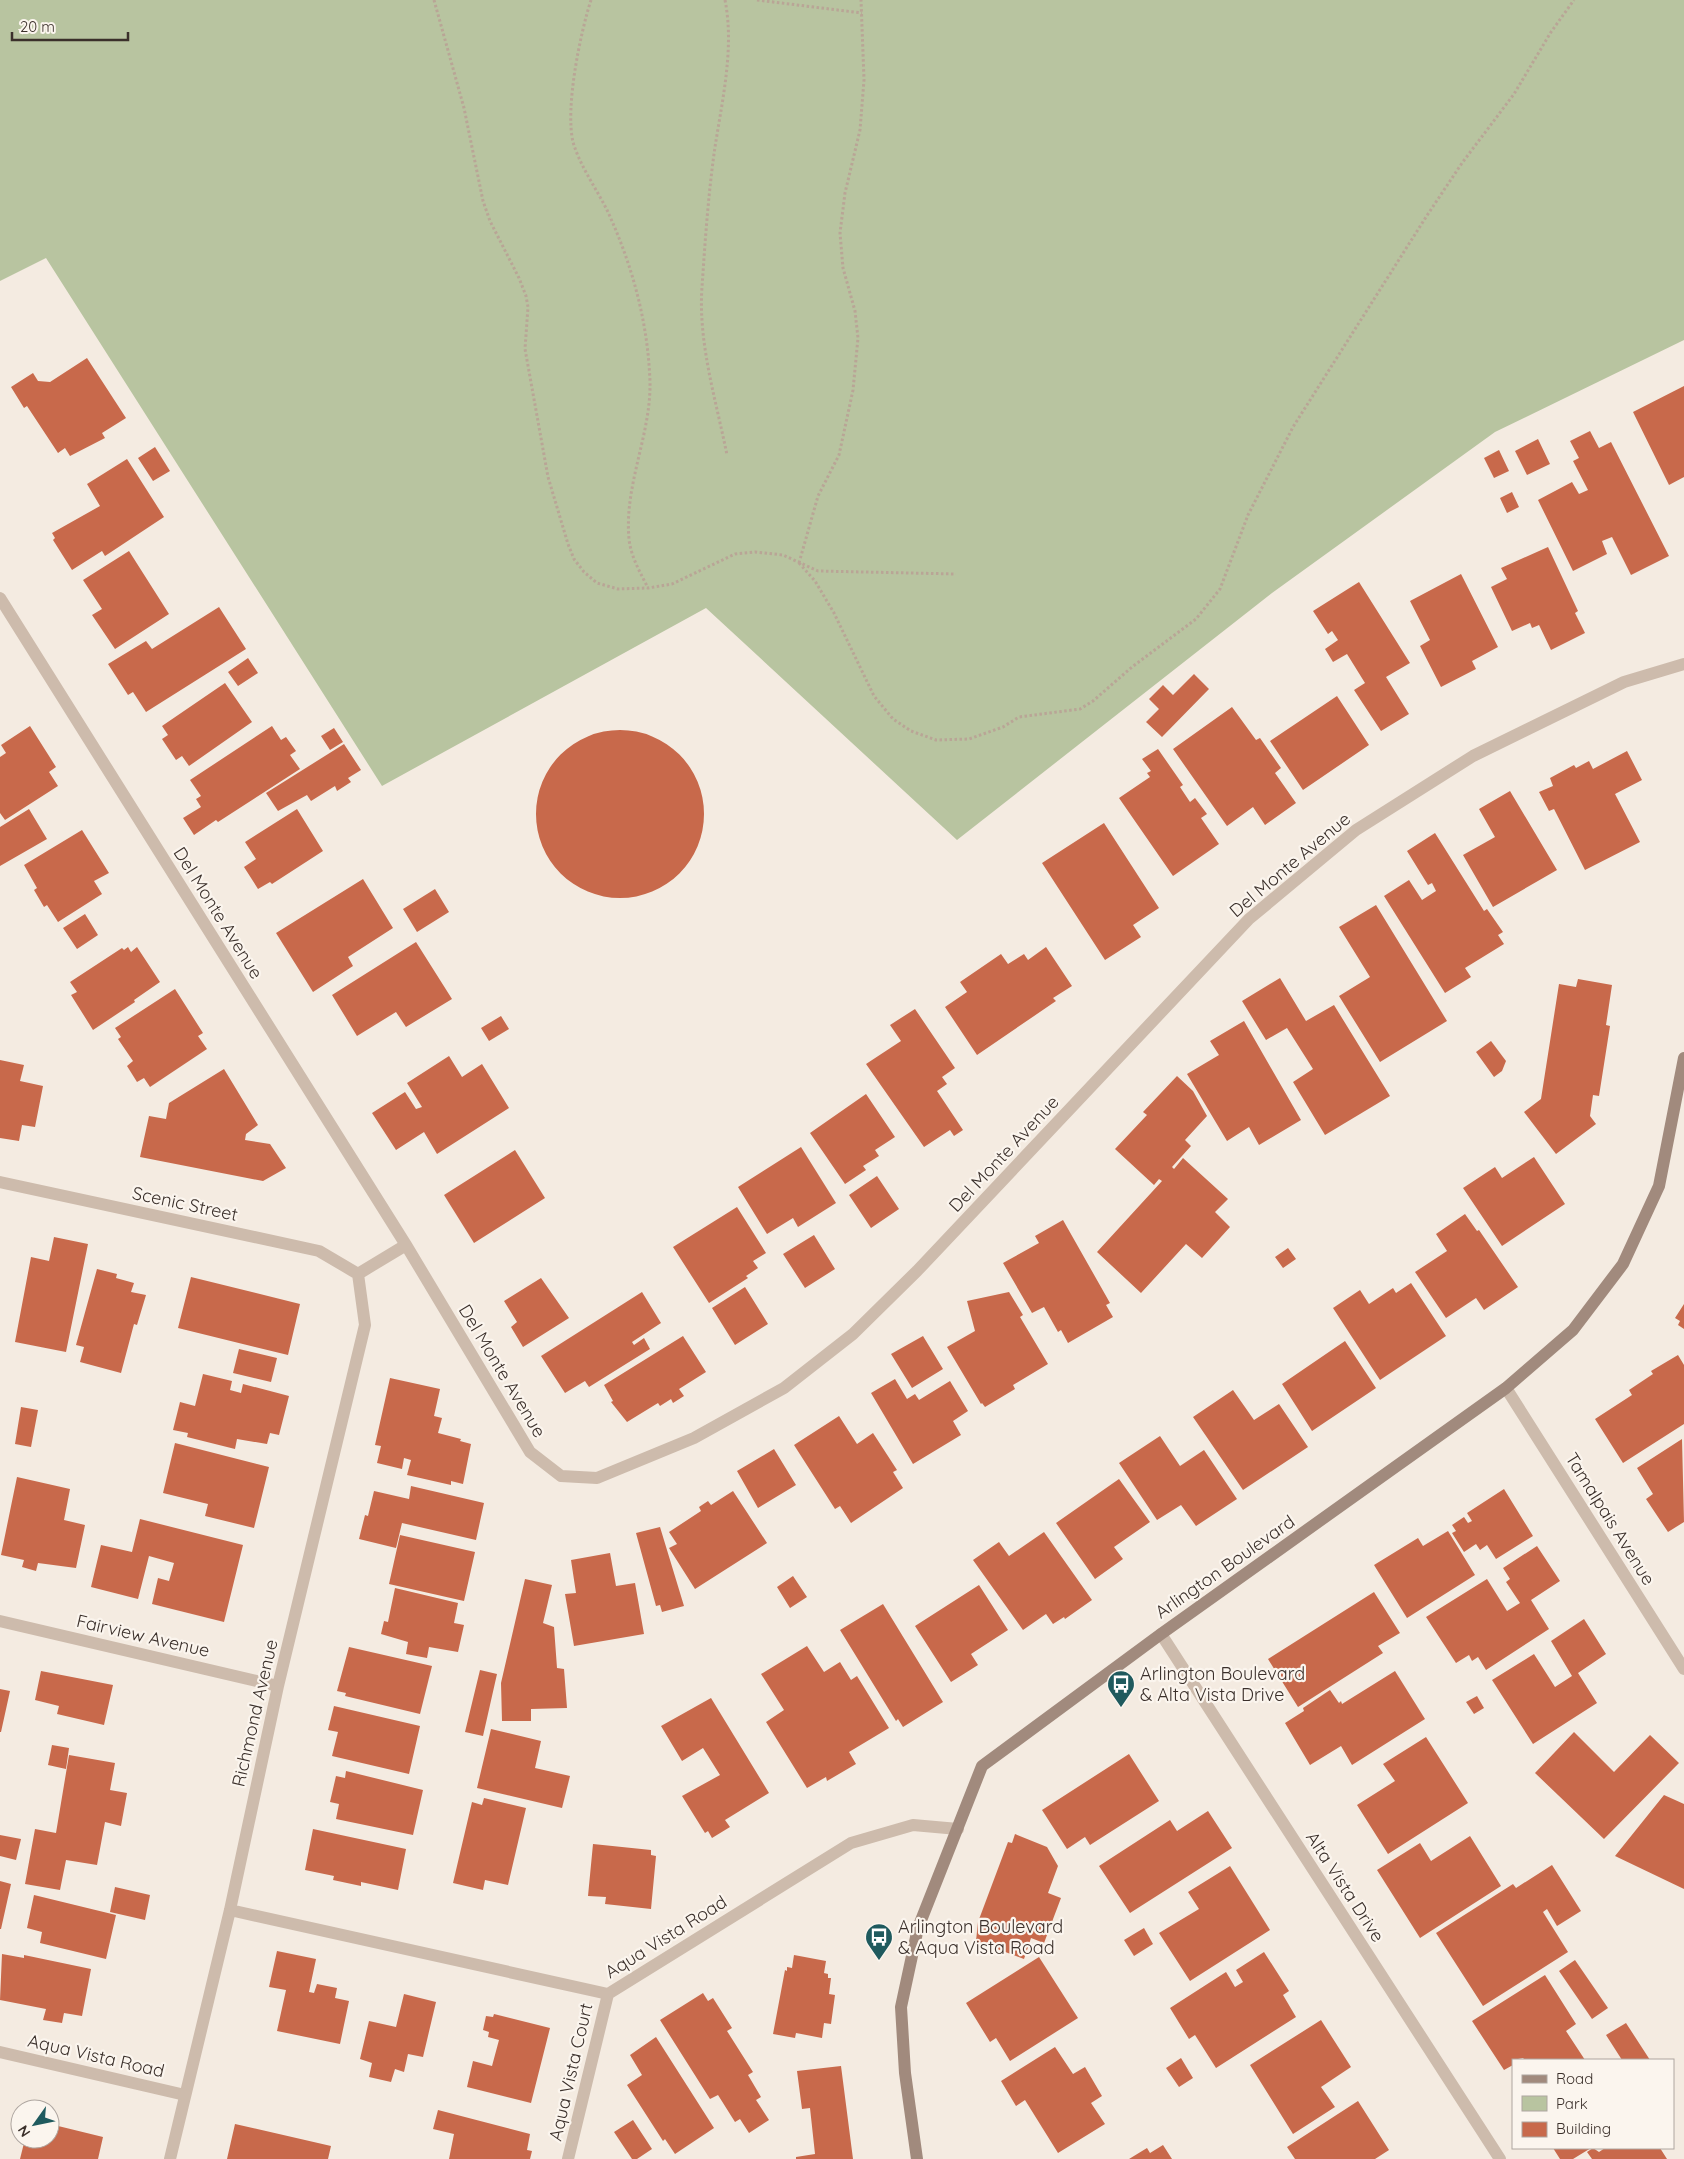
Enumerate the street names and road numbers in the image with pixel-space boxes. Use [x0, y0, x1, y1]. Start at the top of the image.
street label: Del Monte Avenue [1224, 807, 1355, 922]
street label: Del Monte Avenue [169, 843, 268, 983]
street label: Del Monte Avenue [944, 1091, 1064, 1217]
street label: Scenic Street [130, 1181, 240, 1226]
street label: Del Monte Avenue [454, 1300, 551, 1441]
street label: Tamalpais Avenue [1560, 1448, 1660, 1589]
street label: Arlington Boulevard [1150, 1510, 1299, 1623]
street label: Fairview Avenue [74, 1609, 212, 1662]
street label: Richmond Avenue [226, 1637, 283, 1789]
street label: Alta Vista Drive [1301, 1827, 1390, 1946]
street label: Aqua Vista Road [601, 1890, 731, 1983]
street label: Aqua Vista Court [543, 2001, 598, 2143]
street label: Aqua Vista Road [26, 2029, 167, 2082]

